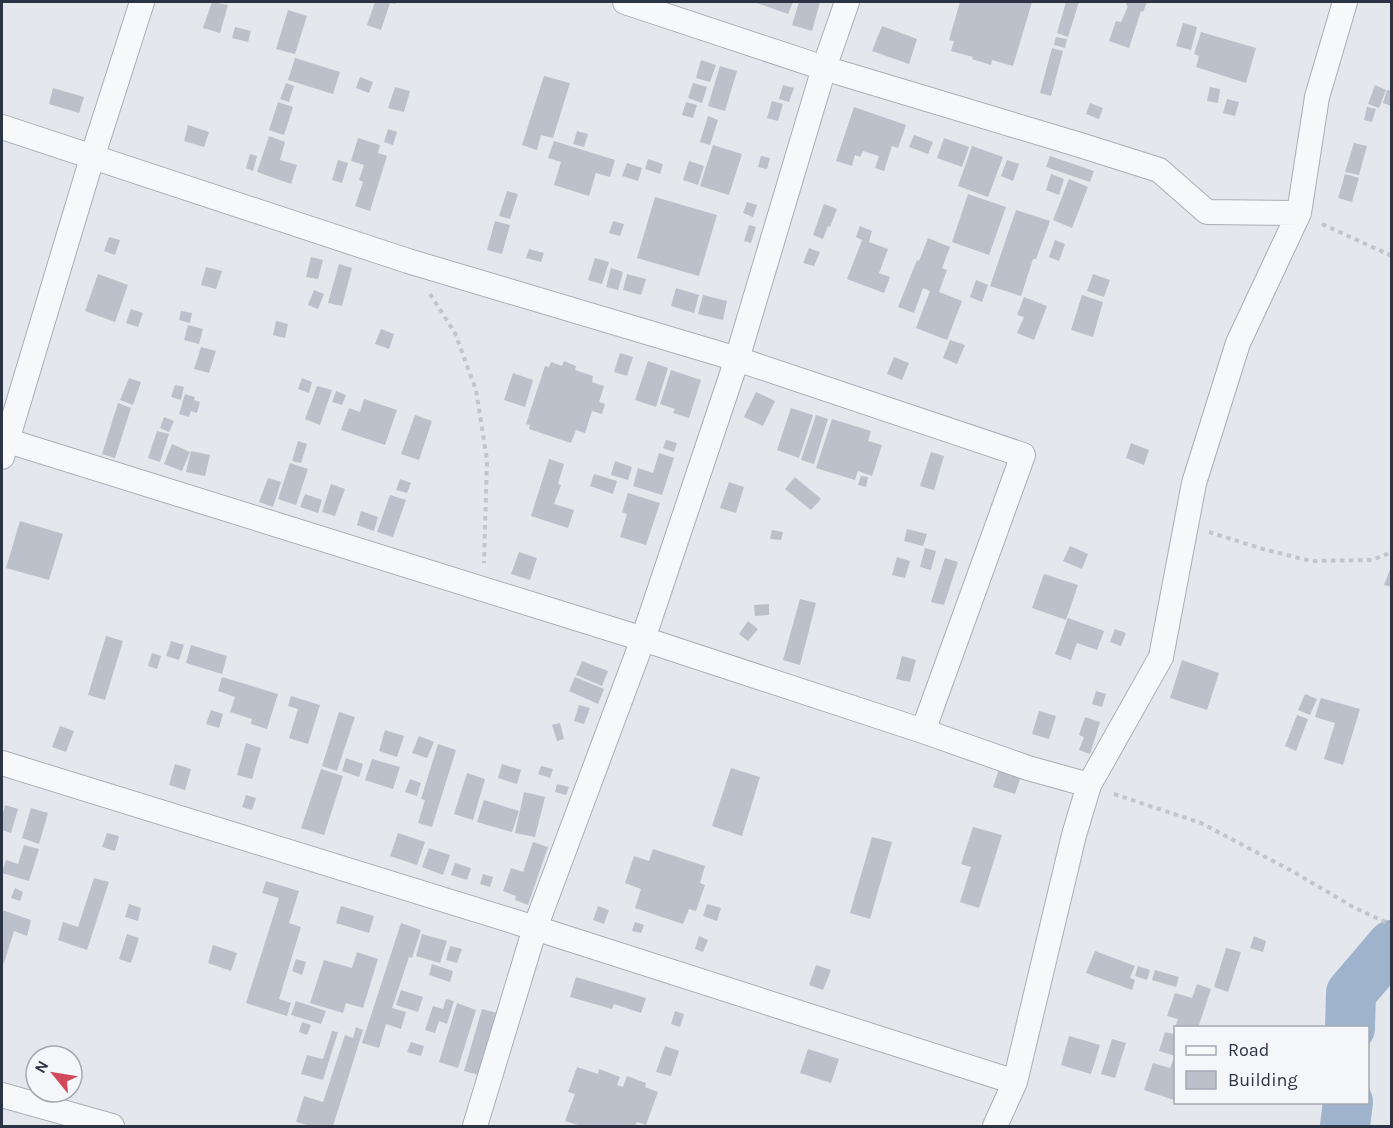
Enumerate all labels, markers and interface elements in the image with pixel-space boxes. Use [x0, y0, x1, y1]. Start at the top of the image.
legend [1174, 1026, 1369, 1104]
text: Road [1228, 1039, 1269, 1061]
north arrow [24, 1044, 84, 1104]
text: N [30, 1057, 53, 1076]
text: Building [1228, 1069, 1298, 1091]

